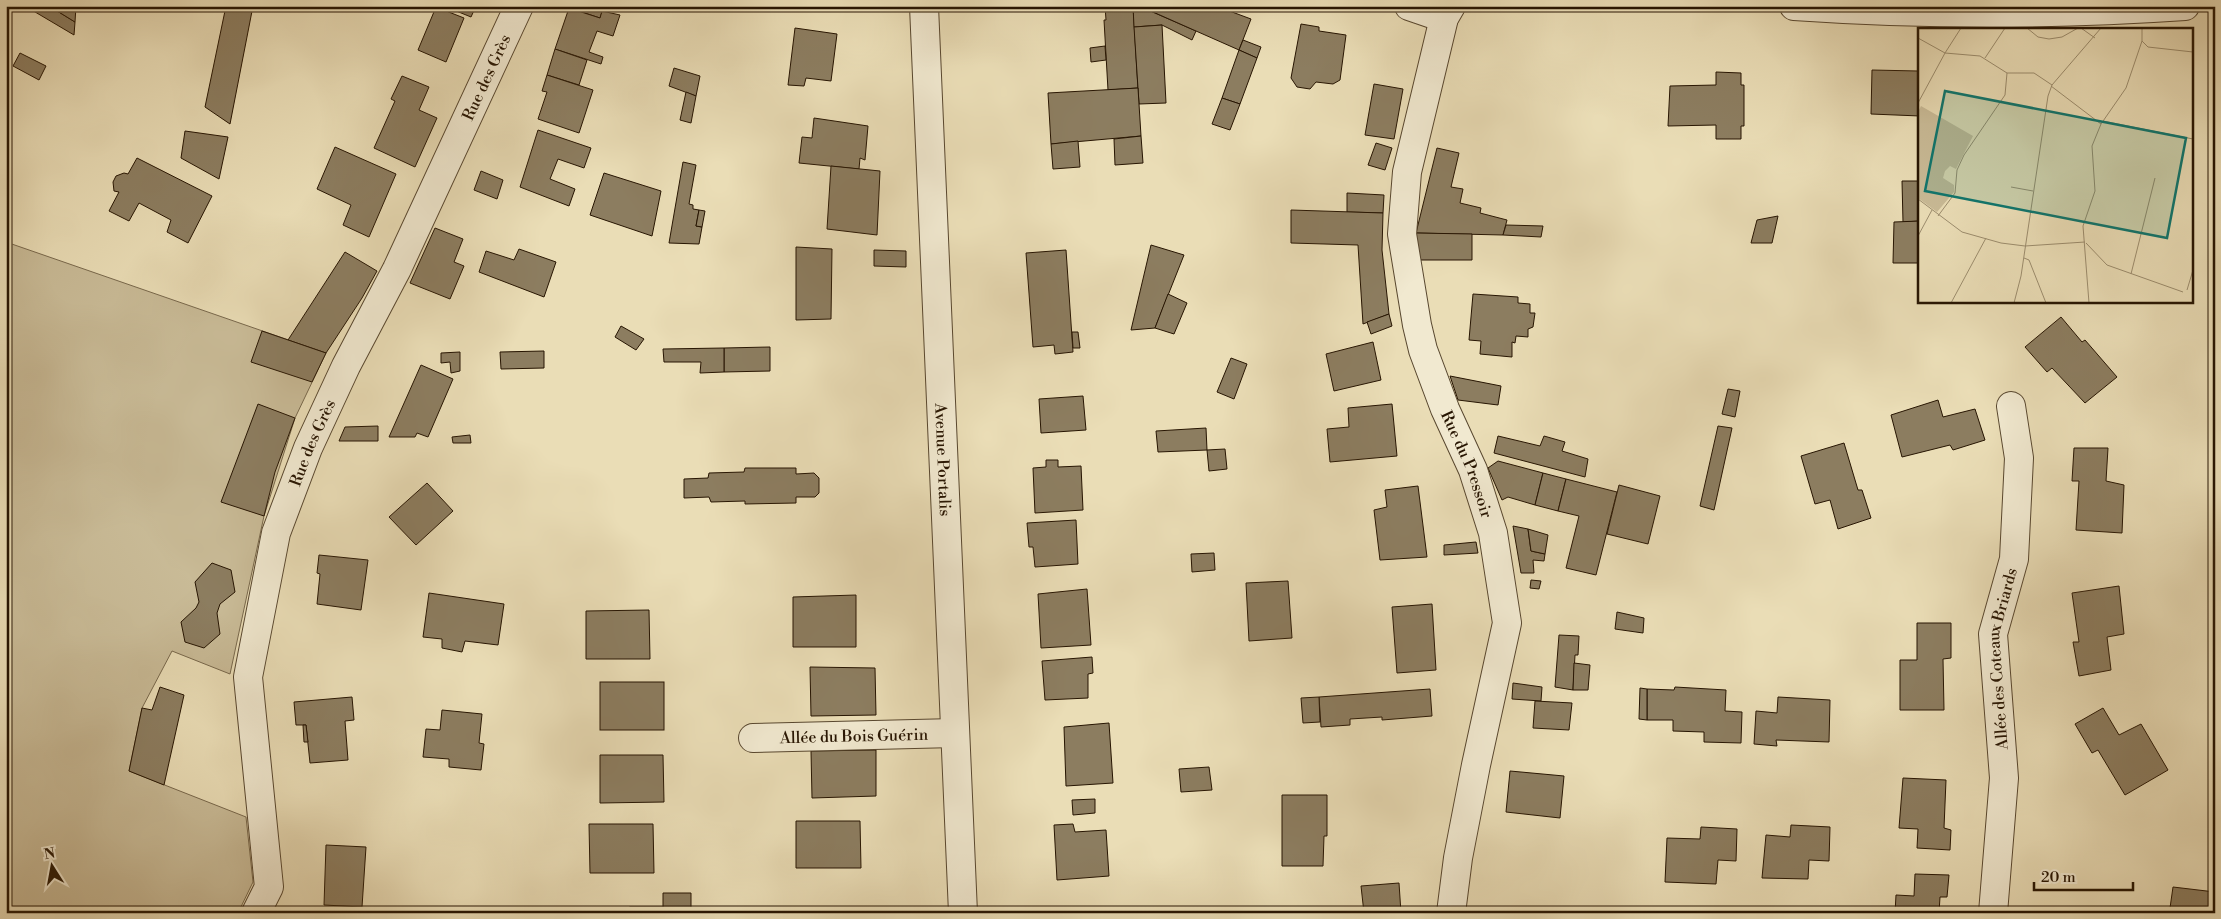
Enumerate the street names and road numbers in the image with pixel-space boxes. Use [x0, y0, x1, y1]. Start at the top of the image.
street label: Rue des Grès [458, 31, 515, 124]
street label: Rue des Grès [285, 396, 340, 489]
street label: Avenue Portalis [930, 402, 955, 517]
street label: Rue du Pressoir [1436, 408, 1497, 521]
street label: Allée des Coteaux Briards [1984, 566, 2022, 751]
street label: Allée du Bois Guérin [779, 725, 929, 748]

